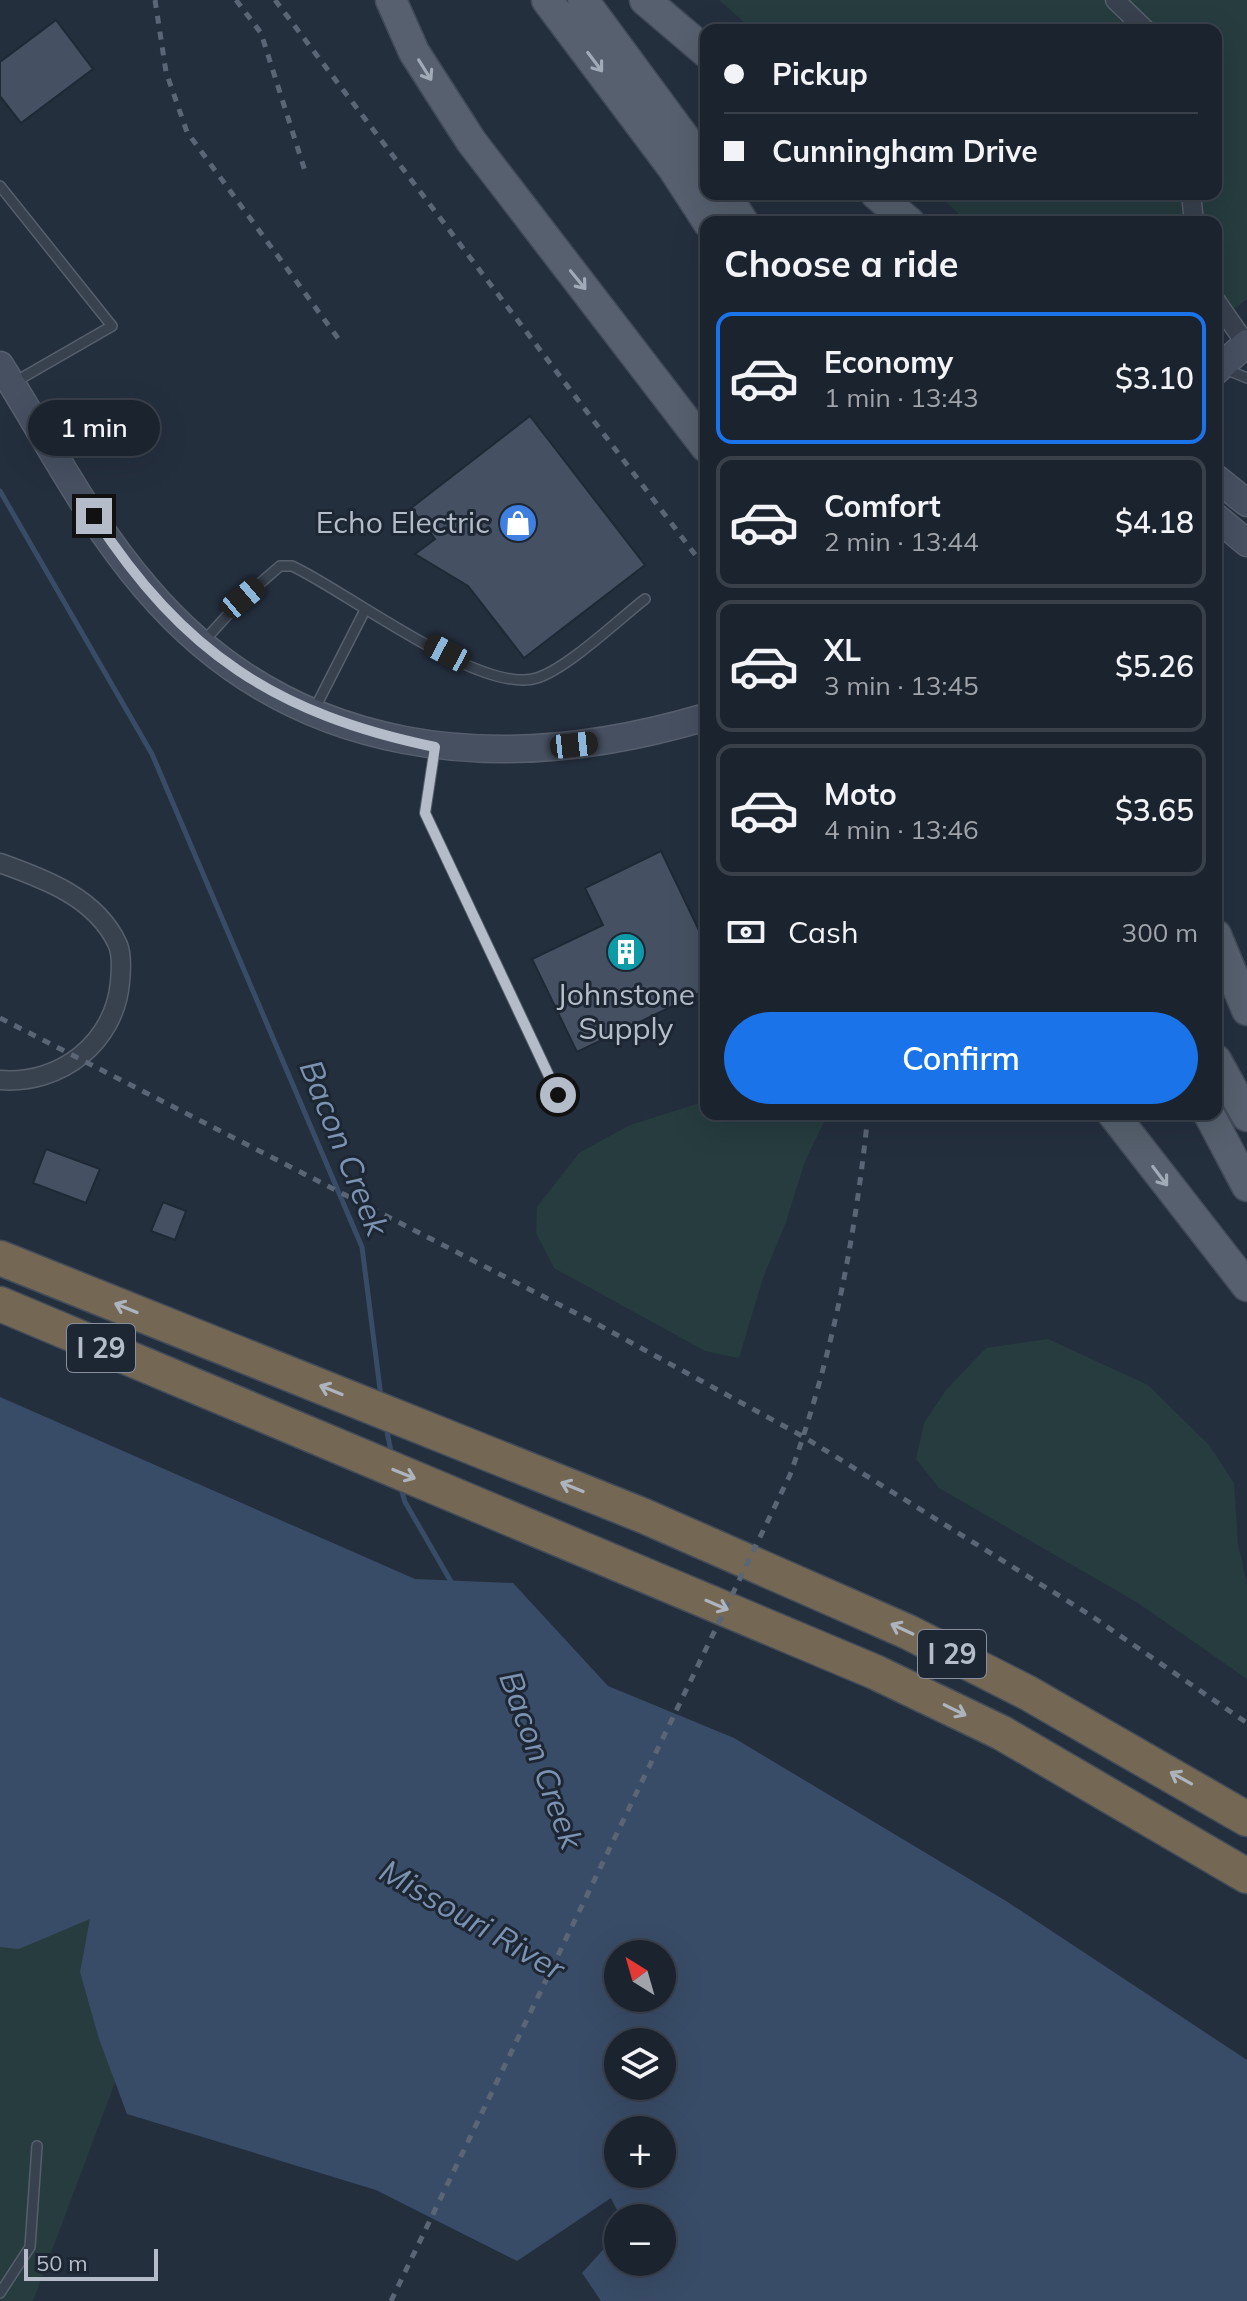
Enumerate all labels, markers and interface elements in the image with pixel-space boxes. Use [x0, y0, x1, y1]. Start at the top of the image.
one-way arrow [586, 51, 603, 72]
text: Pickup [772, 55, 868, 93]
one-way arrow [418, 58, 434, 81]
text: Cunningham Drive [772, 132, 1038, 170]
text: Choose a ride [724, 241, 958, 286]
one-way arrow [569, 269, 587, 290]
icon: car [728, 342, 800, 414]
text: Economy [824, 343, 953, 381]
text: $3.10 [1115, 359, 1194, 397]
text: 1 min · 13:43 [824, 381, 979, 414]
callout: 1 min [28, 400, 160, 456]
text: 1 min [60, 411, 128, 444]
icon: car [728, 486, 800, 558]
text: Comfort [824, 487, 941, 525]
route end [76, 498, 112, 534]
shop icon: Echo Electric [497, 502, 539, 544]
place label: Echo Electric [316, 503, 490, 541]
text: $4.18 [1115, 503, 1194, 541]
text: 2 min · 13:44 [824, 525, 979, 558]
car [217, 573, 269, 623]
icon: car [728, 630, 800, 702]
car [420, 631, 474, 675]
text: XL [824, 631, 861, 669]
text: $5.26 [1115, 647, 1194, 685]
text: 3 min · 13:45 [824, 669, 979, 702]
car [549, 731, 599, 759]
icon: car [728, 774, 800, 846]
text: Moto [824, 775, 897, 813]
text: $3.65 [1115, 791, 1194, 829]
text: 4 min · 13:46 [824, 813, 979, 846]
icon: cash [724, 910, 768, 954]
text: Cash [788, 913, 859, 951]
text: 300 m [1122, 916, 1198, 949]
building icon: Johnstone Supply [605, 931, 647, 973]
place label: Johnstone Supply [557, 975, 695, 1047]
button: Confirm [724, 1012, 1198, 1104]
water label: Bacon Creek [291, 1054, 399, 1243]
route start [540, 1077, 576, 1113]
one-way arrow [1152, 1165, 1169, 1186]
one-way arrow [114, 1299, 139, 1314]
road number: I 29 [67, 1324, 135, 1372]
one-way arrow [319, 1381, 343, 1396]
one-way arrow [391, 1468, 416, 1483]
one-way arrow [560, 1478, 585, 1493]
one-way arrow [704, 1598, 729, 1613]
one-way arrow [890, 1621, 914, 1636]
road number: I 29 [918, 1630, 986, 1678]
water label: Bacon Creek [491, 1665, 593, 1856]
one-way arrow [942, 1703, 966, 1718]
one-way arrow [1169, 1770, 1193, 1785]
water label: Missouri River [373, 1850, 573, 1989]
north arrow [604, 1940, 676, 2012]
map controls [604, 1940, 676, 2276]
button: layers [604, 2028, 676, 2100]
button: + [604, 2116, 676, 2188]
button: − [604, 2204, 676, 2276]
scale bar [24, 2245, 158, 2281]
text: 50 m [36, 2249, 87, 2277]

